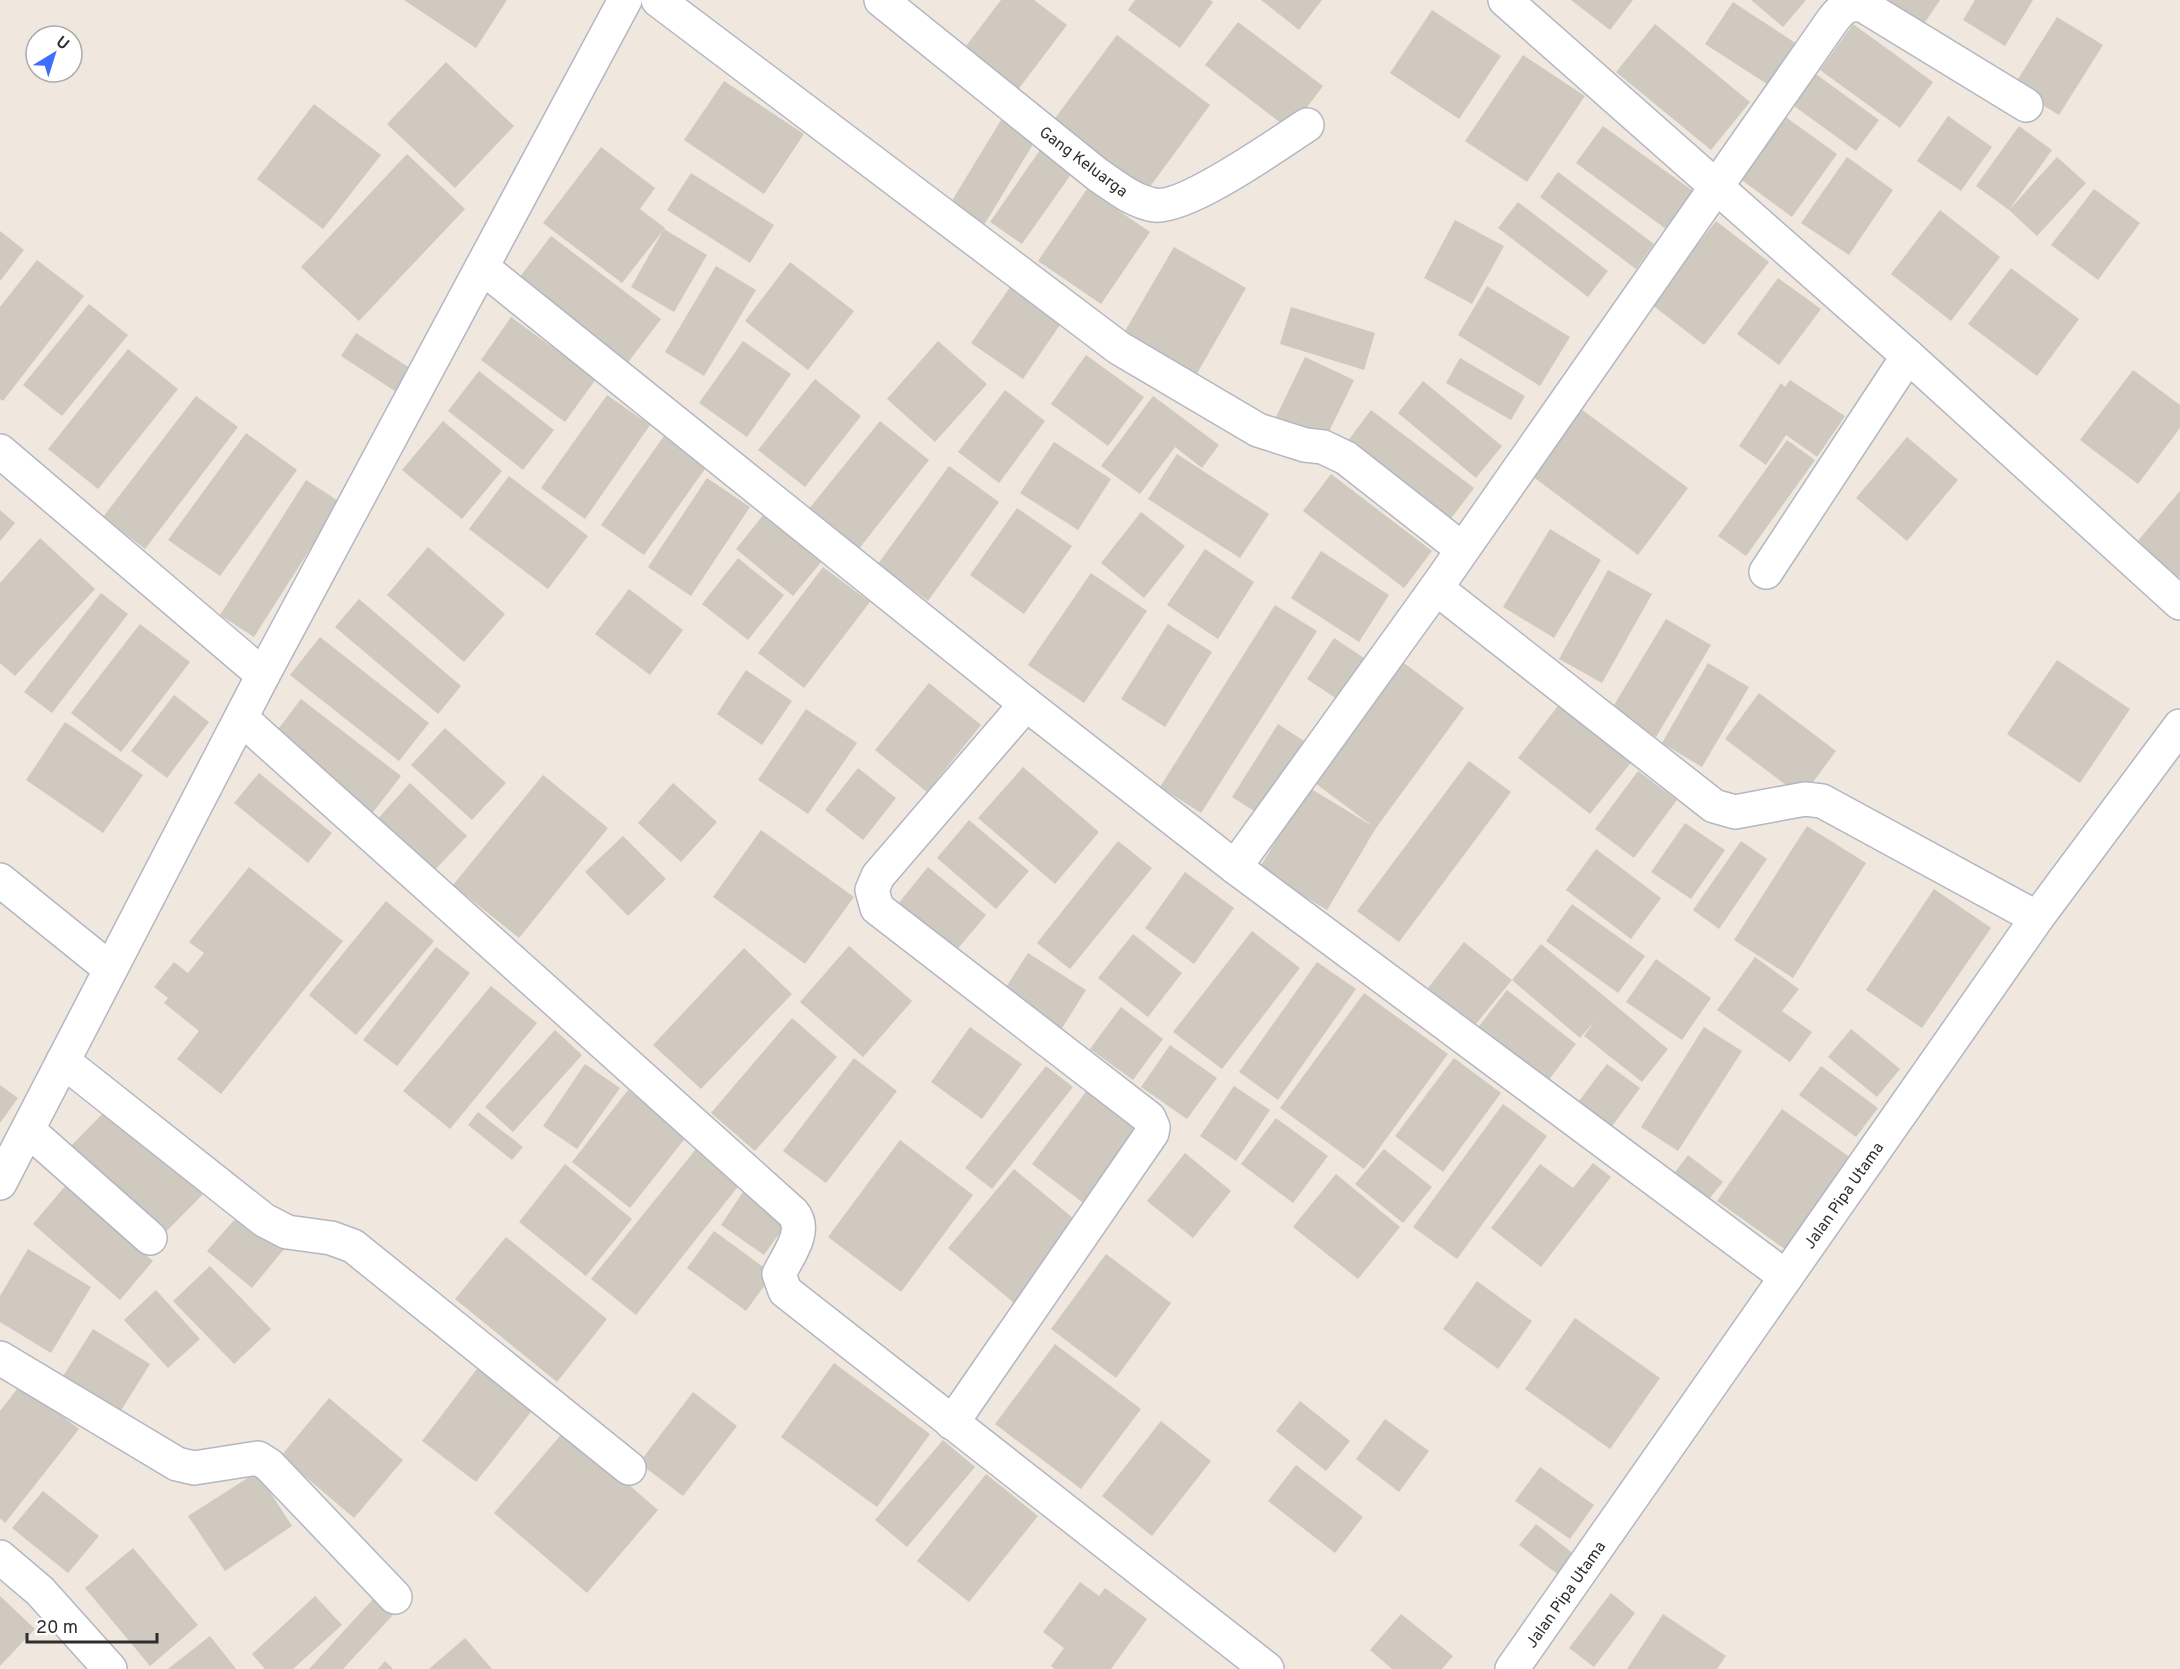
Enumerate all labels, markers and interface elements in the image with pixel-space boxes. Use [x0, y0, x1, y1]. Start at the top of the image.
north arrow [24, 24, 84, 84]
text: U [51, 32, 73, 55]
street label: Gang Keluarga [1035, 123, 1131, 202]
street label: Jalan Pipa Utama [1800, 1139, 1889, 1253]
street label: Jalan Pipa Utama [1522, 1538, 1611, 1652]
scale bar [27, 1606, 158, 1644]
text: 20 m [36, 1617, 78, 1640]

